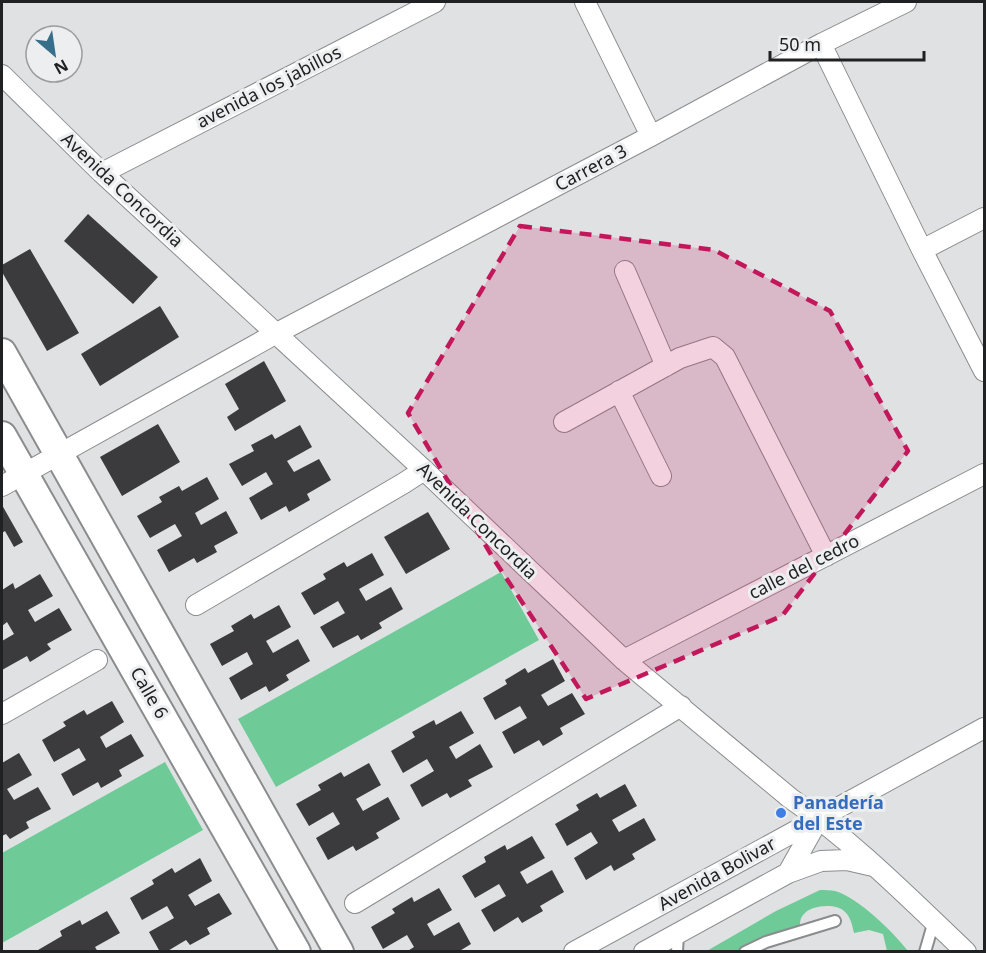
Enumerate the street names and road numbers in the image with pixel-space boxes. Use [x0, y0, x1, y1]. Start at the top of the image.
street label: avenida los jabillos [192, 39, 345, 133]
street label: Avenida Concordia [57, 127, 189, 252]
street label: Carrera 3 [550, 138, 631, 196]
street label: Avenida Concordia [412, 457, 543, 584]
street label: calle del cedro [744, 528, 863, 604]
street label: Calle 6 [126, 662, 174, 723]
street label: Avenida Bolivar [653, 831, 780, 915]

